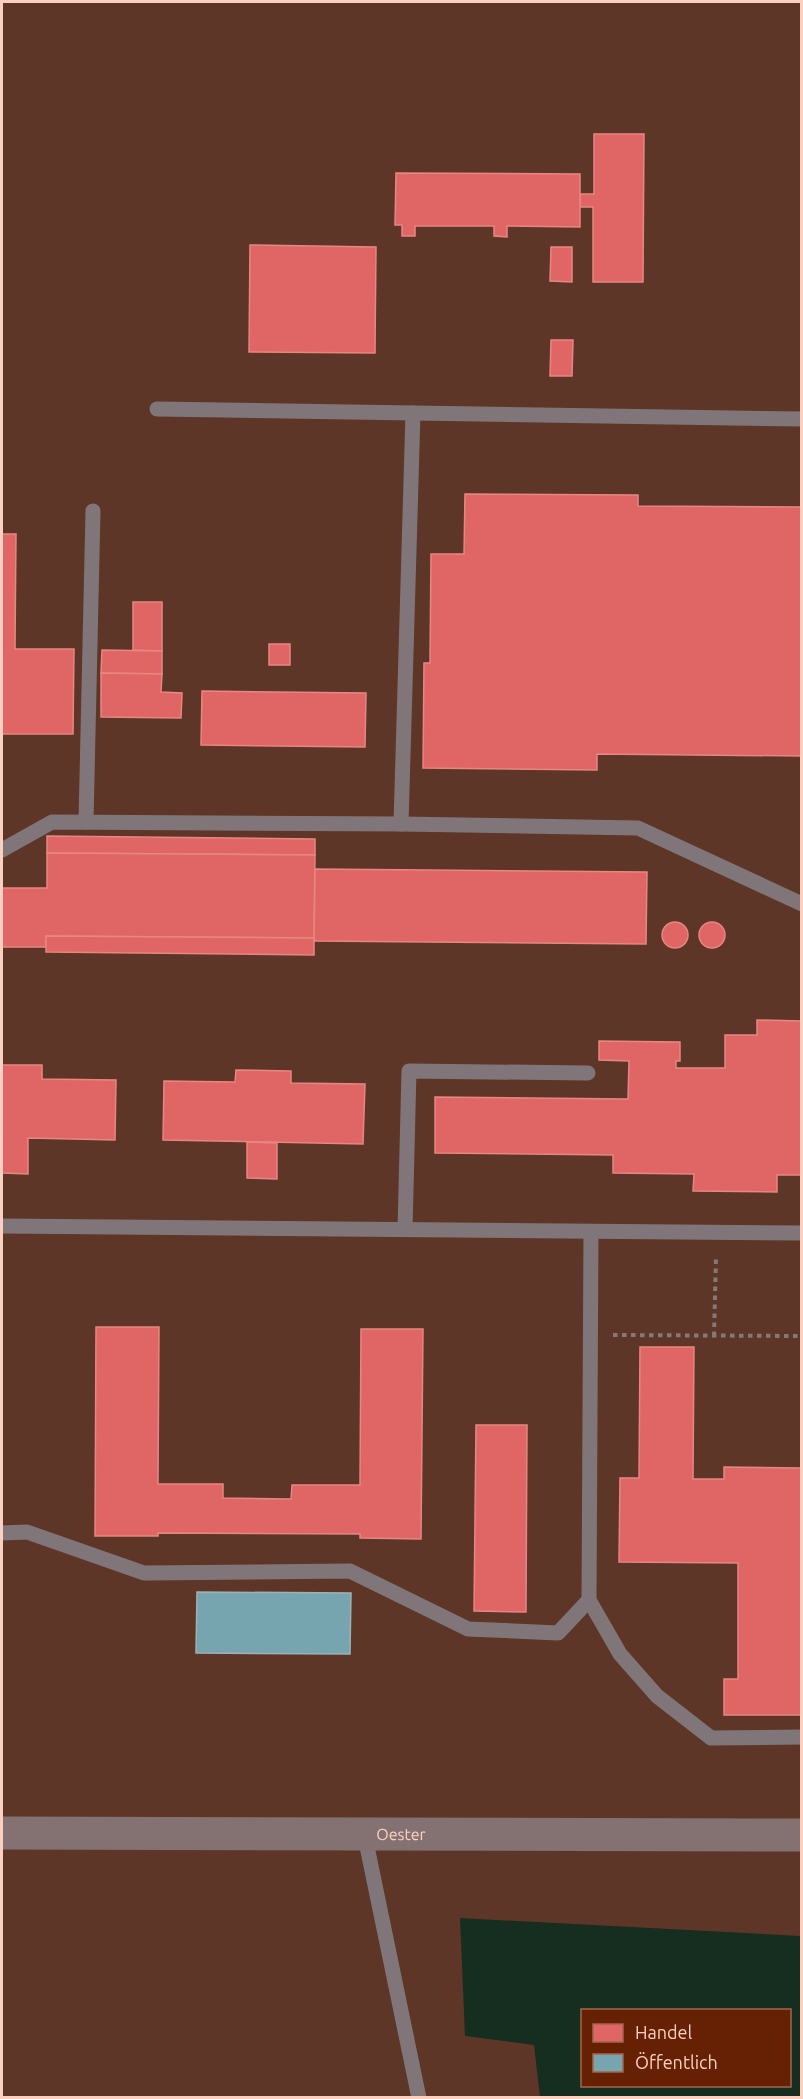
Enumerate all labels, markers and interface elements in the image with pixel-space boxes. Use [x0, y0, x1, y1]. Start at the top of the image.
street label: Oester [376, 1825, 426, 1843]
legend [581, 2009, 791, 2087]
text: Handel [635, 2022, 693, 2042]
text: Öffentlich [635, 2052, 718, 2072]

